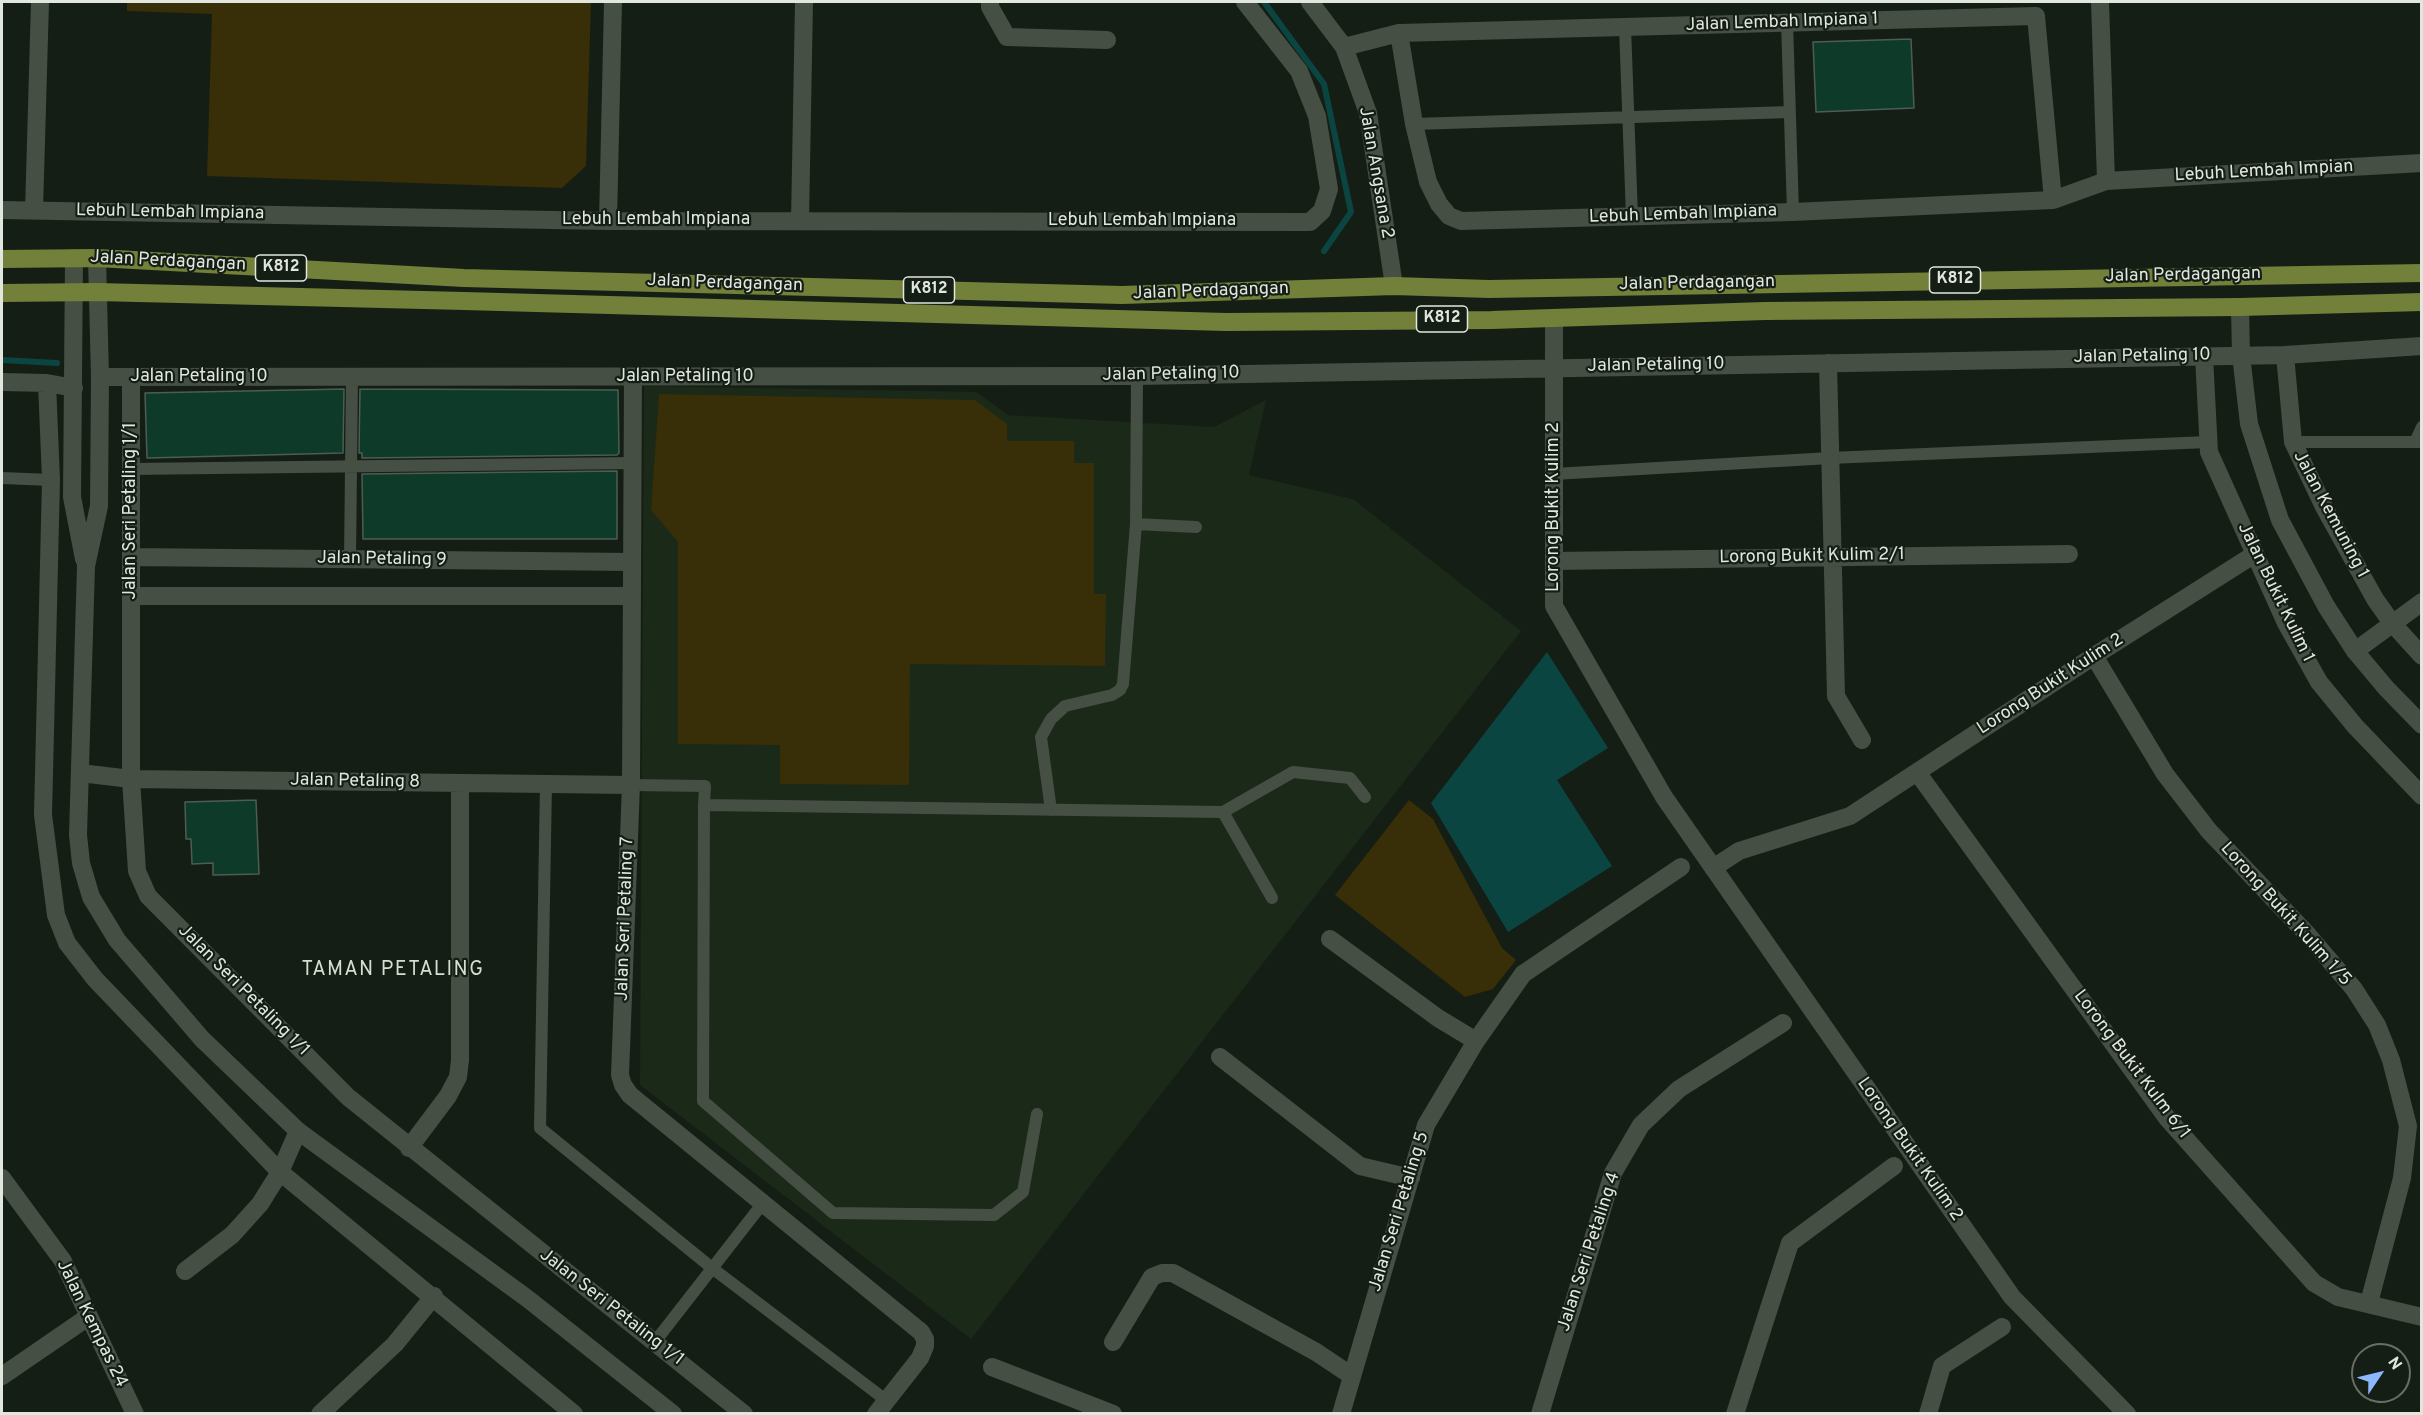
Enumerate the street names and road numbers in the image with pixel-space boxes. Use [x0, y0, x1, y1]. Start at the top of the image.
street label: Jalan Lembah Impiana 1 [1685, 9, 1879, 37]
street label: Jalan Angsana 2 [1353, 105, 1397, 241]
street label: Lebuh Lembah Impian [2174, 157, 2354, 187]
street label: Lebuh Lembah Impiana [76, 201, 264, 225]
street label: Lebuh Lembah Impiana [1588, 201, 1778, 229]
street label: Lebuh Lembah Impiana [562, 209, 750, 231]
street label: Lebuh Lembah Impiana [1048, 210, 1236, 232]
street label: Jalan Perdagangan [89, 247, 247, 277]
road number: K812 [256, 255, 306, 281]
street label: Jalan Perdagangan [2105, 264, 2261, 288]
road number: K812 [1930, 267, 1980, 293]
street label: Jalan Perdagangan [647, 270, 803, 298]
street label: Jalan Perdagangan [1619, 272, 1775, 296]
road number: K812 [904, 277, 954, 303]
street label: Jalan Perdagangan [1133, 278, 1289, 306]
road number: K812 [1416, 306, 1468, 332]
street label: Jalan Petaling 10 [2073, 345, 2211, 369]
street label: Jalan Petaling 10 [1587, 354, 1725, 378]
street label: Jalan Petaling 10 [1102, 363, 1240, 387]
street label: Jalan Petaling 10 [130, 366, 268, 388]
street label: Jalan Petaling 10 [616, 366, 754, 388]
street label: Jalan Seri Petaling 1/1 [120, 422, 142, 600]
street label: Lorong Bukit Kulim 2 [1543, 422, 1565, 592]
street label: Jalan Kemuning 1 [2287, 448, 2373, 582]
street label: Jalan Bukit Kulim 1 [2232, 520, 2318, 666]
street label: Lorong Bukit Kulim 2/1 [1719, 545, 1905, 569]
street label: Jalan Petaling 9 [317, 548, 447, 572]
street label: Lorong Bukit Kulim 2 [1974, 630, 2128, 740]
street label: Jalan Petaling 8 [290, 770, 420, 794]
street label: Jalan Seri Petaling 7 [612, 836, 640, 1002]
street label: Lorong Bukit Kulim 1/5 [2215, 839, 2355, 991]
street label: Jalan Seri Petaling 1/1 [173, 921, 313, 1061]
street label: Lorong Bukit Kulm 6/1 [2068, 986, 2194, 1144]
street label: Lorong Bukit Kulim 2 [1851, 1074, 1967, 1226]
street label: Jalan Seri Petaling 5 [1365, 1129, 1435, 1295]
street label: Jalan Seri Petaling 4 [1554, 1170, 1626, 1334]
street label: Jalan Seri Petaling 1/1 [534, 1245, 688, 1371]
street label: Jalan Kempas 24 [51, 1257, 131, 1391]

